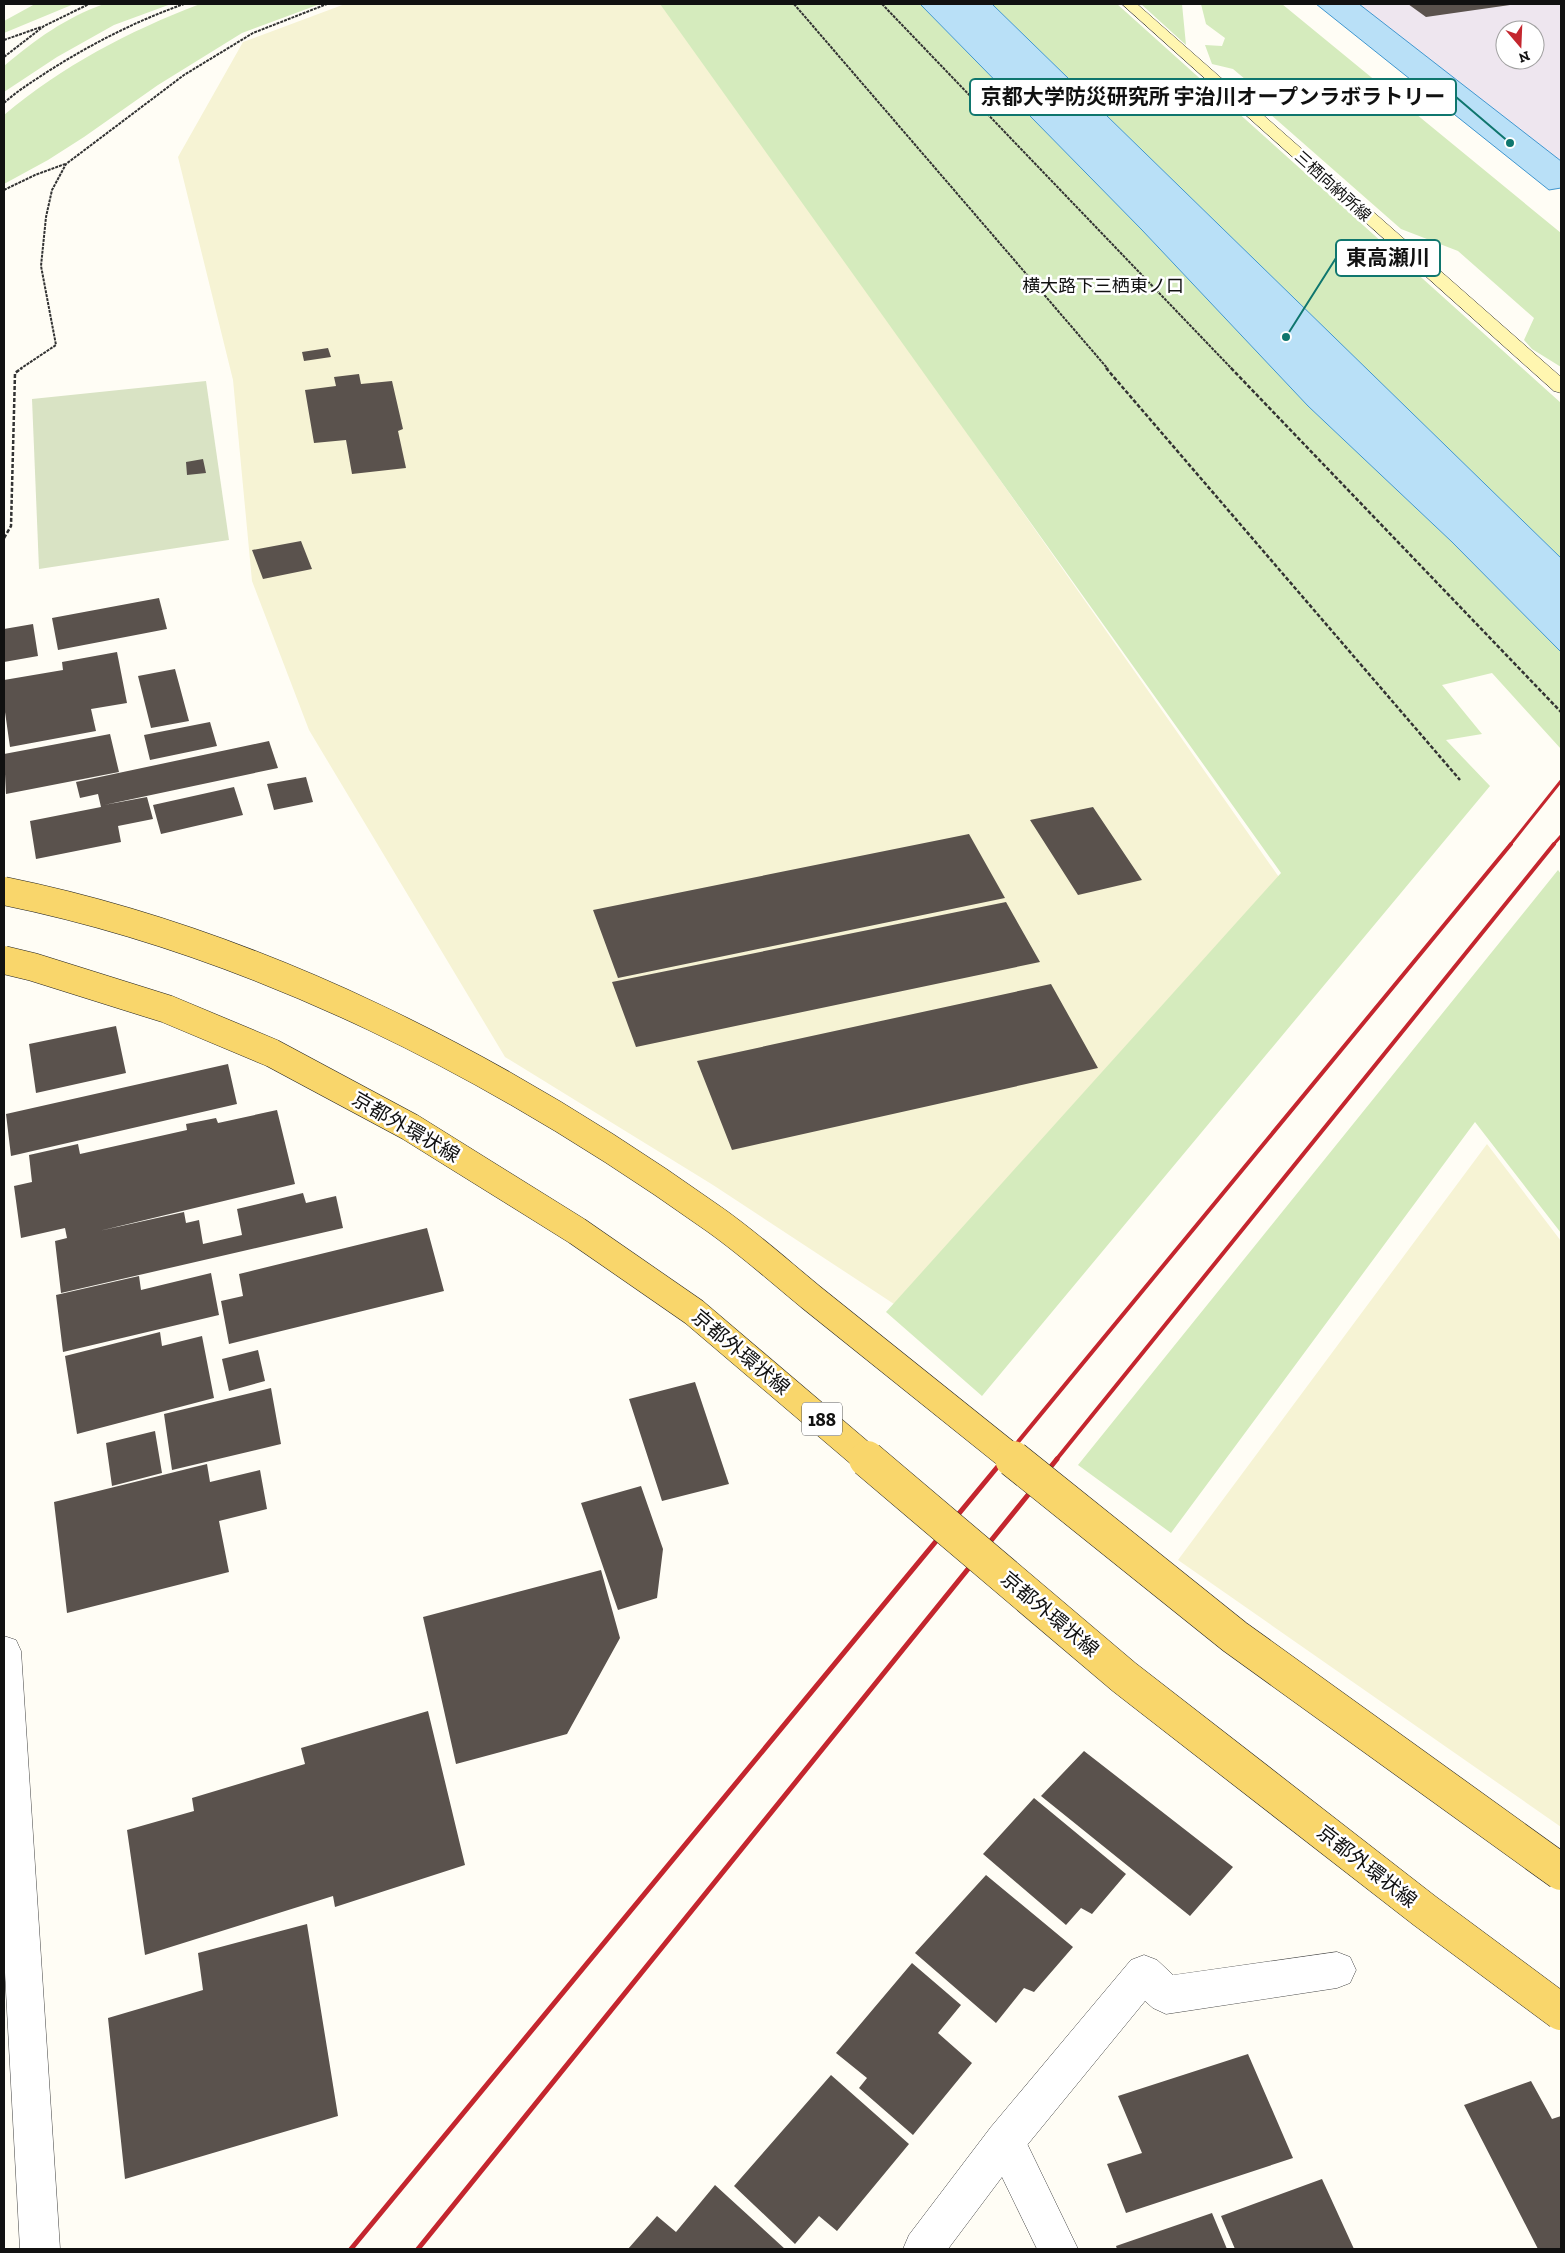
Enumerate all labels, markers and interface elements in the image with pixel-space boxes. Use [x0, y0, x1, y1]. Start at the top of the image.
north arrow [1495, 20, 1545, 70]
text: N [1516, 47, 1532, 67]
callout: 京都大学防災研究所 宇治川オープンラボラトリー [970, 79, 1456, 115]
text: 京都大学防災研究所 宇治川オープンラボラトリー [981, 84, 1445, 109]
street label: 三栖向納所線 [1291, 147, 1375, 225]
callout: 東高瀬川 [1336, 240, 1440, 276]
text: 東高瀬川 [1346, 245, 1430, 270]
district label: 横大路下三栖東ノ口 [1022, 275, 1184, 297]
street label: 京都外環状線 [348, 1087, 464, 1167]
street label: 京都外環状線 [687, 1304, 795, 1400]
road number: 188 [802, 1402, 842, 1436]
street label: 京都外環状線 [996, 1566, 1104, 1662]
street label: 京都外環状線 [1312, 1820, 1422, 1912]

